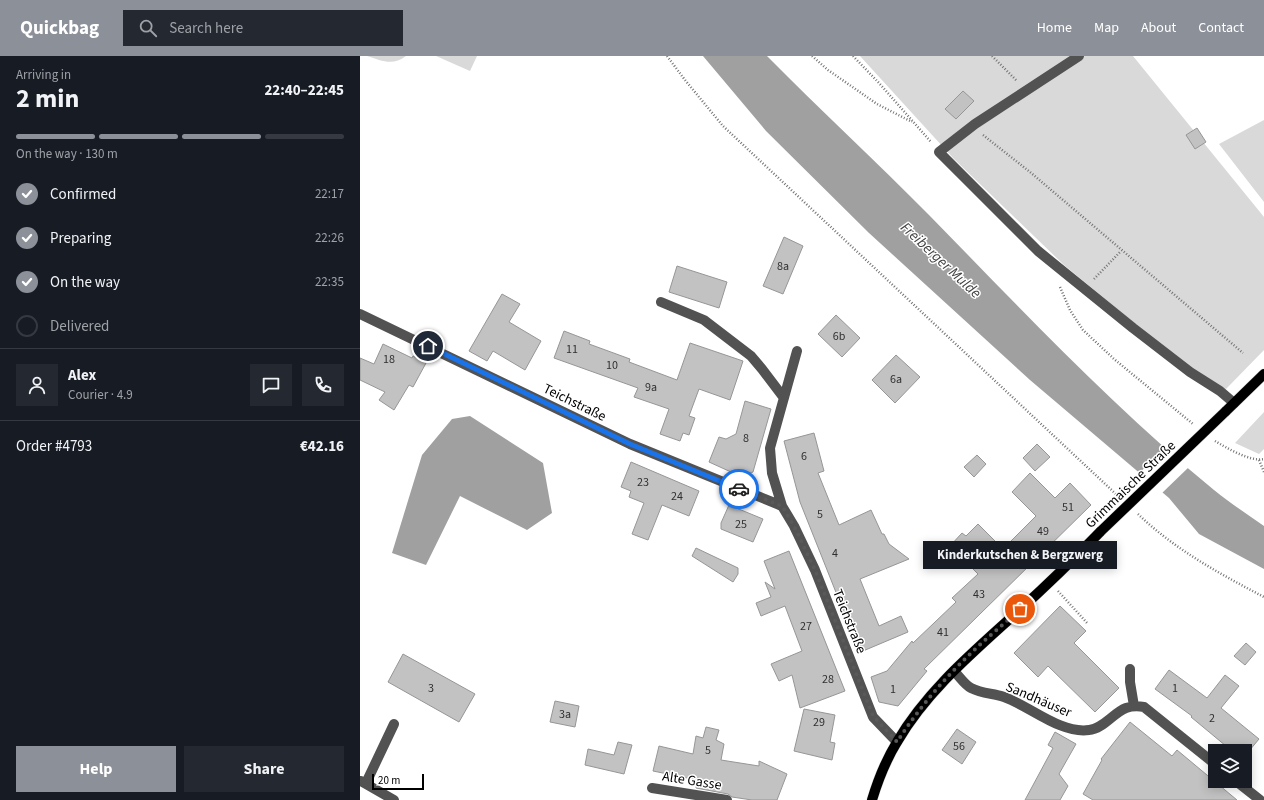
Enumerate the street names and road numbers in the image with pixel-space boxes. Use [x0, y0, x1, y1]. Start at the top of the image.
street label: Teichstraße [540, 379, 609, 427]
street label: Grimmaische Straße [1081, 436, 1180, 533]
street label: Teichstraße [827, 586, 871, 657]
street label: Sandhäuser [1003, 677, 1075, 723]
street label: Alte Gasse [661, 766, 723, 796]

